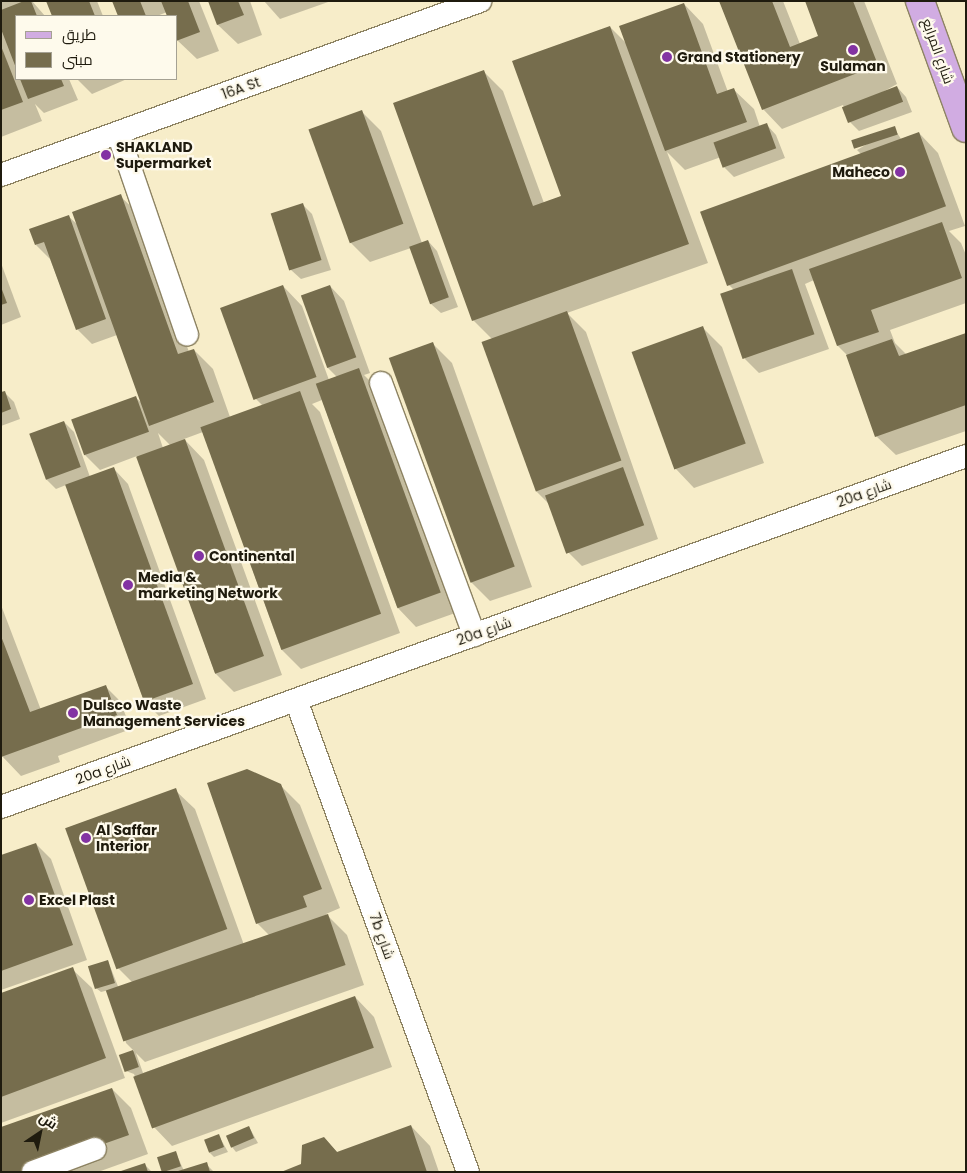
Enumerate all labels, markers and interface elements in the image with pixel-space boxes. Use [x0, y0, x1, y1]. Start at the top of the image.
legend [15, 15, 178, 80]
street label: شارع المرابع [918, 16, 958, 86]
text: طريق [62, 24, 96, 45]
marker: Sulaman [847, 44, 859, 56]
text: مبنى [62, 49, 93, 70]
place label: Grand Stationery [677, 49, 801, 65]
marker: Grand Stationery [661, 51, 673, 63]
place label: Sulaman [820, 58, 886, 74]
street label: 16A St [219, 73, 263, 103]
place label: SHAKLAND Supermarket [116, 139, 211, 172]
marker: SHAKLAND Supermarket [100, 149, 112, 161]
place label: Maheco [832, 164, 890, 180]
marker: Maheco [894, 166, 906, 178]
street label: 20a شارع [834, 475, 894, 511]
place label: Continental [209, 548, 295, 564]
marker: Continental [193, 550, 205, 562]
place label: Media & marketing Network [138, 569, 278, 602]
marker: Media & marketing Network [122, 579, 134, 591]
street label: 20a شارع [454, 613, 514, 649]
place label: Dulsco Waste Management Services [83, 697, 245, 730]
marker: Dulsco Waste Management Services [67, 707, 79, 719]
street label: 20a شارع [73, 752, 133, 788]
place label: Al Saffar Interior [96, 822, 157, 854]
marker: Al Saffar Interior [80, 832, 92, 844]
place label: Excel Plast [39, 892, 115, 908]
marker: Excel Plast [23, 894, 35, 906]
street label: 7b شارع [366, 911, 398, 961]
text: ش [35, 1107, 61, 1134]
north arrow [15, 1108, 65, 1158]

